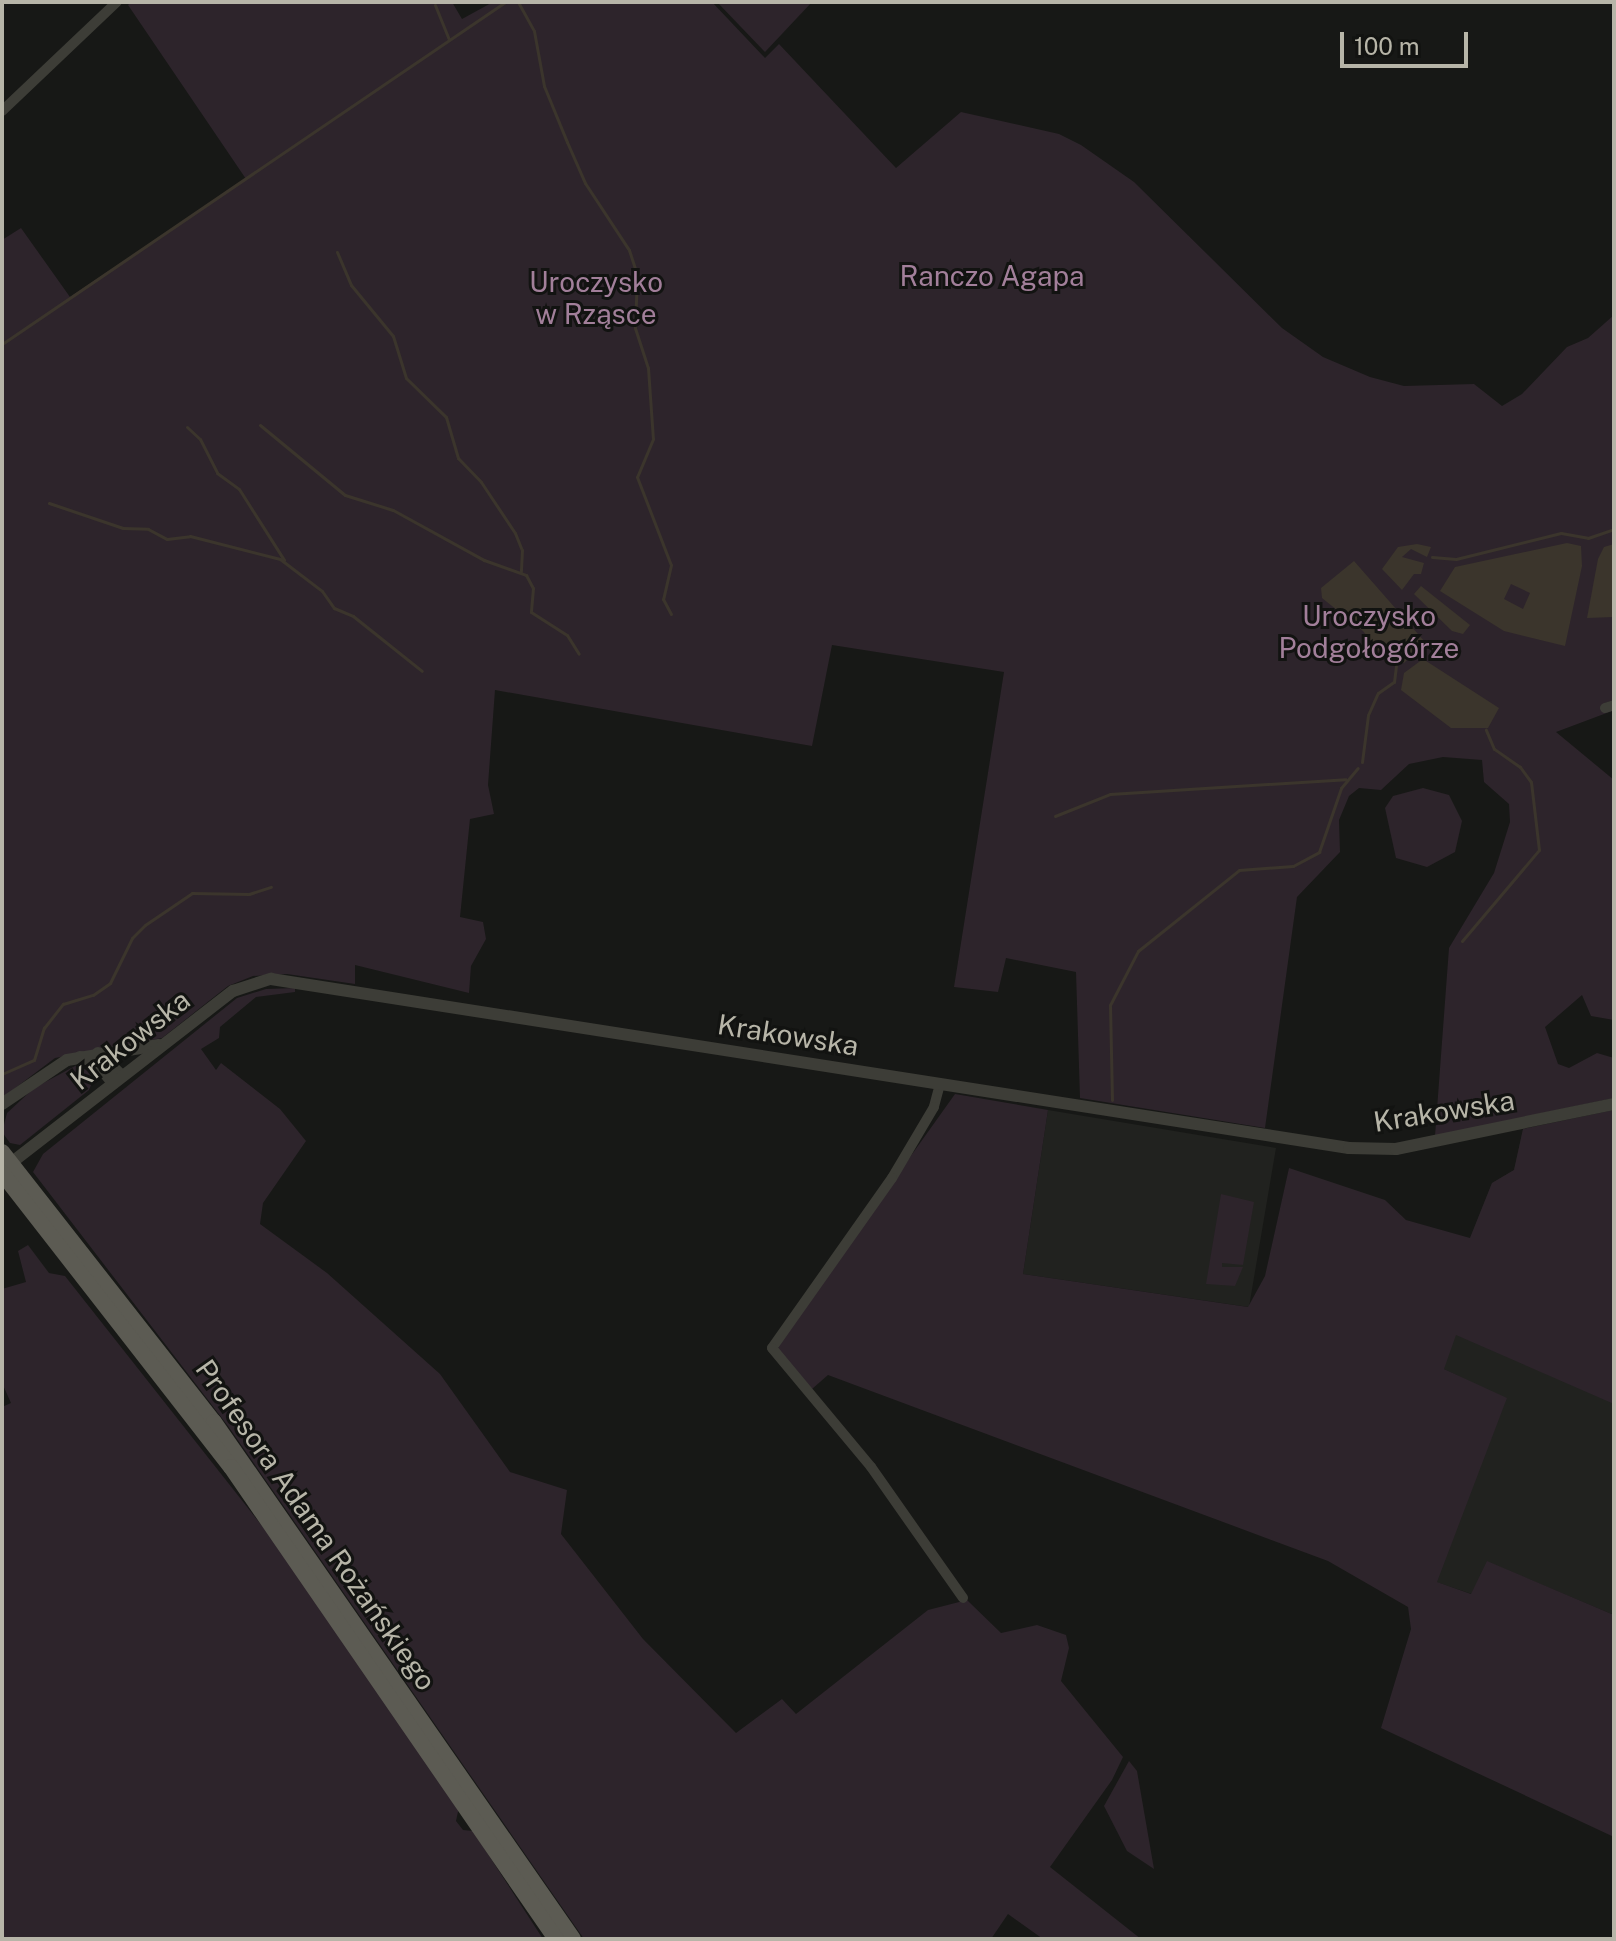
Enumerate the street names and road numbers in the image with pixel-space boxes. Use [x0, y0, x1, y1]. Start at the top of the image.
street label: Krakowska [64, 983, 196, 1097]
street label: Krakowska [715, 1007, 861, 1063]
street label: Krakowska [1371, 1083, 1517, 1139]
street label: Profesora Adama Rożańskiego [189, 1353, 443, 1697]

